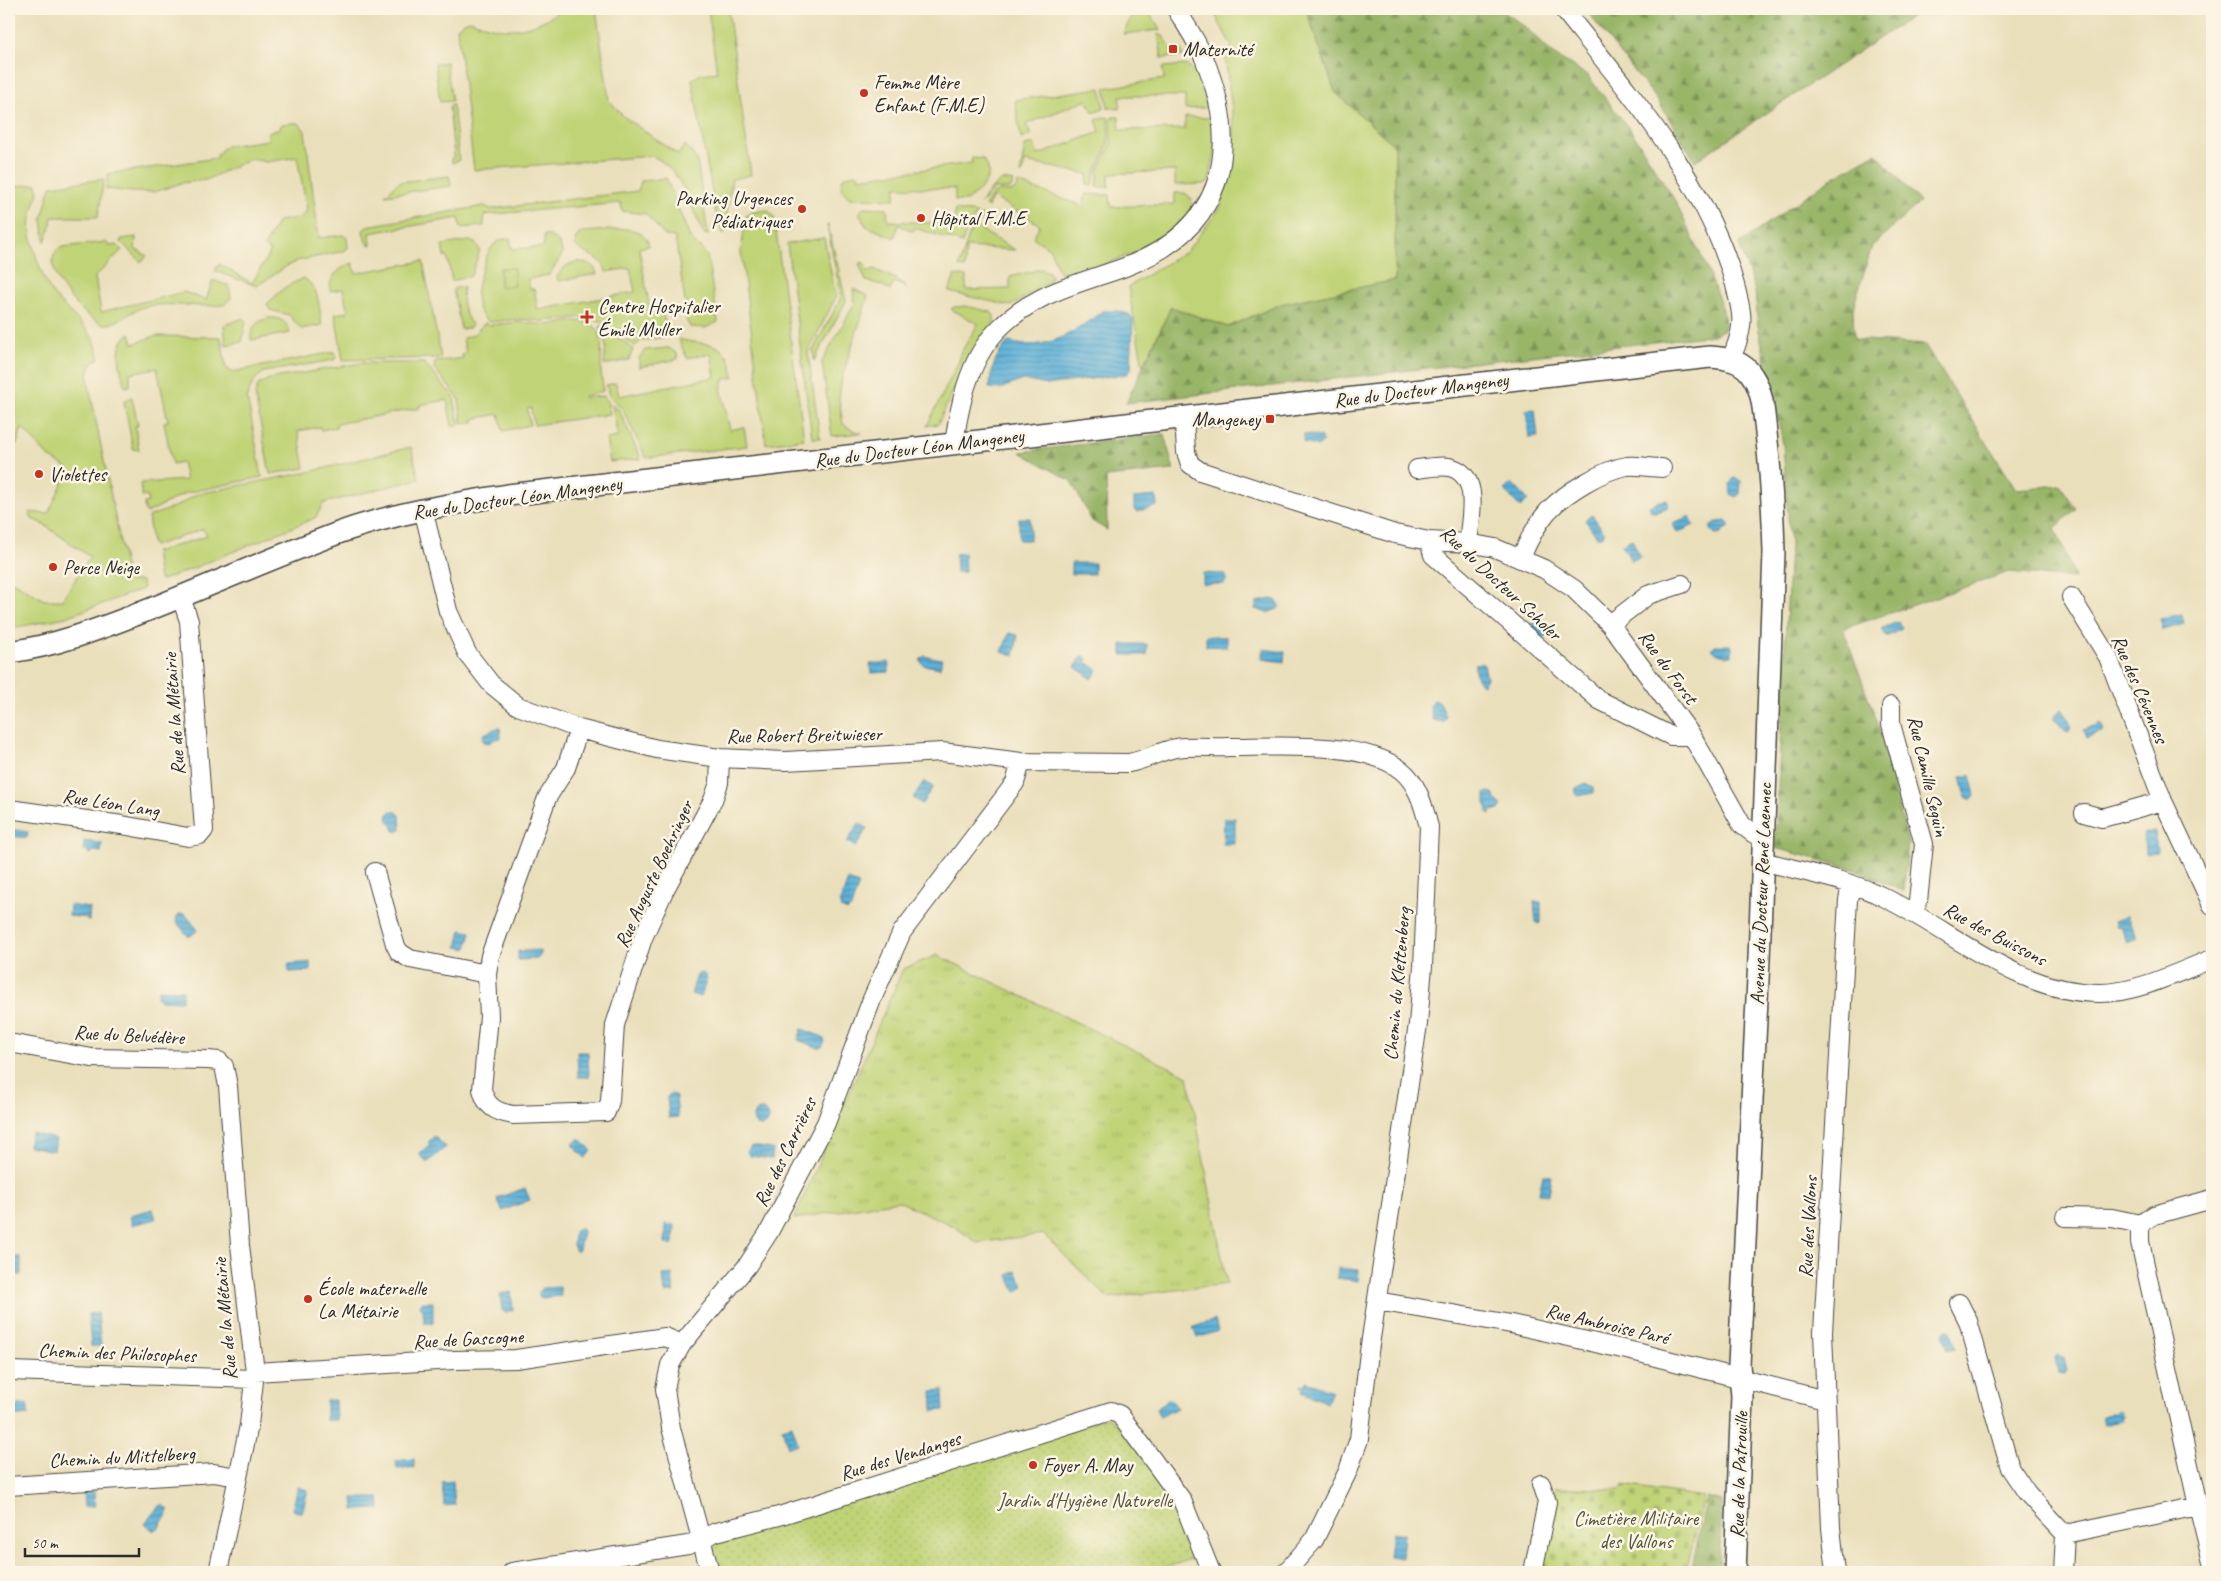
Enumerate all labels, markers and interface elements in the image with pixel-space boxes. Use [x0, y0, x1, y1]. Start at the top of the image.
place label: Maternité [1183, 37, 1256, 62]
marker: Maternité [1167, 43, 1179, 55]
place label: Femme Mère Enfant (F.M.E) [874, 70, 985, 118]
marker: Femme Mère Enfant (F.M.E) [858, 87, 870, 99]
place label: Parking Urgences Pédiatriques [676, 186, 794, 234]
marker: Parking Urgences Pédiatriques [796, 203, 808, 215]
place label: Hôpital F.M.E [931, 206, 1028, 231]
marker: Hôpital F.M.E [915, 212, 927, 224]
place label: Centre Hospitalier Émile Muller [598, 294, 722, 342]
marker: Centre Hospitalier Émile Muller [580, 310, 594, 324]
street label: Rue du Docteur Mangeney [1332, 367, 1511, 413]
place label: Mangeney [1192, 407, 1262, 432]
marker: Mangeney [1264, 413, 1276, 425]
street label: Rue du Docteur Léon Mangeney [813, 423, 1026, 473]
place label: Violettes [49, 462, 108, 487]
marker: Violettes [33, 468, 45, 480]
street label: Rue du Docteur Léon Mangeney [411, 471, 624, 525]
street label: Rue du Docteur Scholer [1435, 520, 1568, 647]
place label: Perce Neige [63, 555, 141, 580]
marker: Perce Neige [47, 561, 59, 573]
street label: Rue du Forst [1633, 625, 1705, 711]
street label: Rue des Cévennes [2106, 631, 2175, 749]
street label: Rue de la Métairie [157, 651, 191, 776]
street label: Rue Camille Seguin [1902, 713, 1954, 840]
street label: Rue Robert Breitwieser [726, 721, 884, 749]
street label: Avenue du Docteur René Laennec [1745, 782, 1777, 1006]
street label: Rue Léon Lang [61, 783, 163, 823]
street label: Rue Auguste Boehringer [609, 795, 700, 952]
street label: Rue des Buissons [1939, 896, 2053, 973]
street label: Chemin du Klettenberg [1378, 905, 1416, 1061]
street label: Rue du Belvédère [73, 1020, 186, 1050]
street label: Rue des Carrières [748, 1091, 823, 1211]
street label: Rue des Vallons [1793, 1173, 1823, 1279]
street label: Rue de la Métairie [207, 1255, 243, 1381]
place label: École maternelle La Métairie [318, 1276, 428, 1324]
marker: École maternelle La Métairie [302, 1293, 314, 1305]
street label: Rue Ambroise Paré [1543, 1298, 1674, 1351]
street label: Rue de Gascogne [412, 1324, 525, 1354]
street label: Chemin des Philosophes [38, 1338, 198, 1368]
street label: Rue de la Patrouille [1724, 1410, 1754, 1539]
street label: Rue des Vendanges [837, 1425, 965, 1486]
street label: Chemin du Mittelberg [48, 1441, 196, 1473]
place label: Foyer A. May [1043, 1453, 1134, 1478]
marker: Foyer A. May [1027, 1459, 1039, 1471]
park label: Jardin d'Hygiène Naturelle [997, 1488, 1174, 1513]
park label: Cimetière Militaire des Vallons [1574, 1506, 1700, 1554]
scale bar [25, 1526, 139, 1558]
text: 50 m [32, 1534, 59, 1553]

